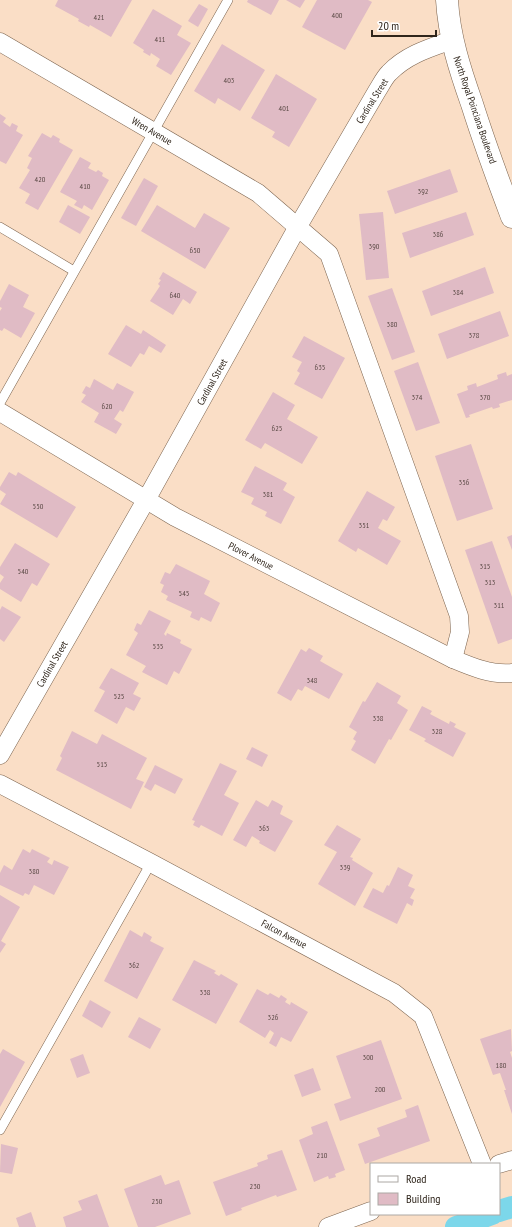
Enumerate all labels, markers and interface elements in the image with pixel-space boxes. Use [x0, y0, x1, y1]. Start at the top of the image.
house number: 400 [332, 10, 343, 20]
house number: 421 [94, 12, 105, 22]
scale bar [372, 12, 436, 38]
text: 20 m [378, 18, 399, 33]
house number: 411 [155, 34, 166, 44]
street label: North Royal Poinciana Boulevard [451, 55, 499, 165]
house number: 403 [224, 75, 235, 85]
street label: Cardinal Street [353, 76, 391, 126]
house number: 401 [279, 103, 290, 113]
street label: Wren Avenue [129, 114, 175, 148]
house number: 420 [35, 174, 46, 184]
house number: 410 [80, 181, 91, 191]
house number: 392 [418, 186, 429, 196]
house number: 386 [433, 229, 444, 239]
house number: 390 [369, 241, 380, 251]
house number: 650 [190, 245, 201, 255]
house number: 384 [453, 287, 464, 297]
house number: 640 [170, 290, 181, 300]
house number: 380 [387, 319, 398, 329]
house number: 378 [469, 330, 480, 340]
street label: Cardinal Street [194, 356, 230, 408]
house number: 635 [315, 362, 325, 372]
house number: 374 [412, 392, 423, 402]
house number: 370 [480, 392, 491, 402]
house number: 620 [102, 401, 113, 411]
house number: 625 [272, 423, 282, 433]
house number: 356 [459, 477, 470, 487]
house number: 381 [263, 489, 274, 499]
house number: 550 [33, 501, 44, 511]
house number: 351 [359, 520, 370, 530]
street label: Plover Avenue [226, 539, 276, 573]
house number: 315 [480, 561, 490, 571]
house number: 540 [18, 566, 29, 576]
house number: 313 [485, 577, 496, 587]
house number: 545 [179, 588, 189, 598]
house number: 311 [494, 600, 505, 610]
street label: Cardinal Street [34, 638, 71, 689]
house number: 535 [153, 641, 163, 651]
house number: 348 [307, 675, 318, 685]
house number: 525 [114, 691, 124, 701]
house number: 338 [373, 713, 384, 723]
house number: 328 [432, 726, 443, 736]
house number: 515 [97, 759, 107, 769]
house number: 363 [259, 823, 270, 833]
house number: 339 [340, 862, 351, 872]
house number: 380 [29, 866, 40, 876]
street label: Falcon Avenue [259, 917, 309, 951]
house number: 362 [129, 960, 140, 970]
house number: 338 [200, 987, 211, 997]
house number: 326 [268, 1012, 279, 1022]
house number: 300 [363, 1052, 374, 1062]
house number: 180 [496, 1060, 507, 1070]
house number: 200 [375, 1084, 386, 1094]
house number: 210 [317, 1150, 328, 1160]
legend [370, 1163, 500, 1215]
text: Road [406, 1171, 426, 1186]
house number: 230 [250, 1181, 261, 1191]
text: Building [406, 1191, 441, 1206]
house number: 250 [152, 1196, 163, 1206]

